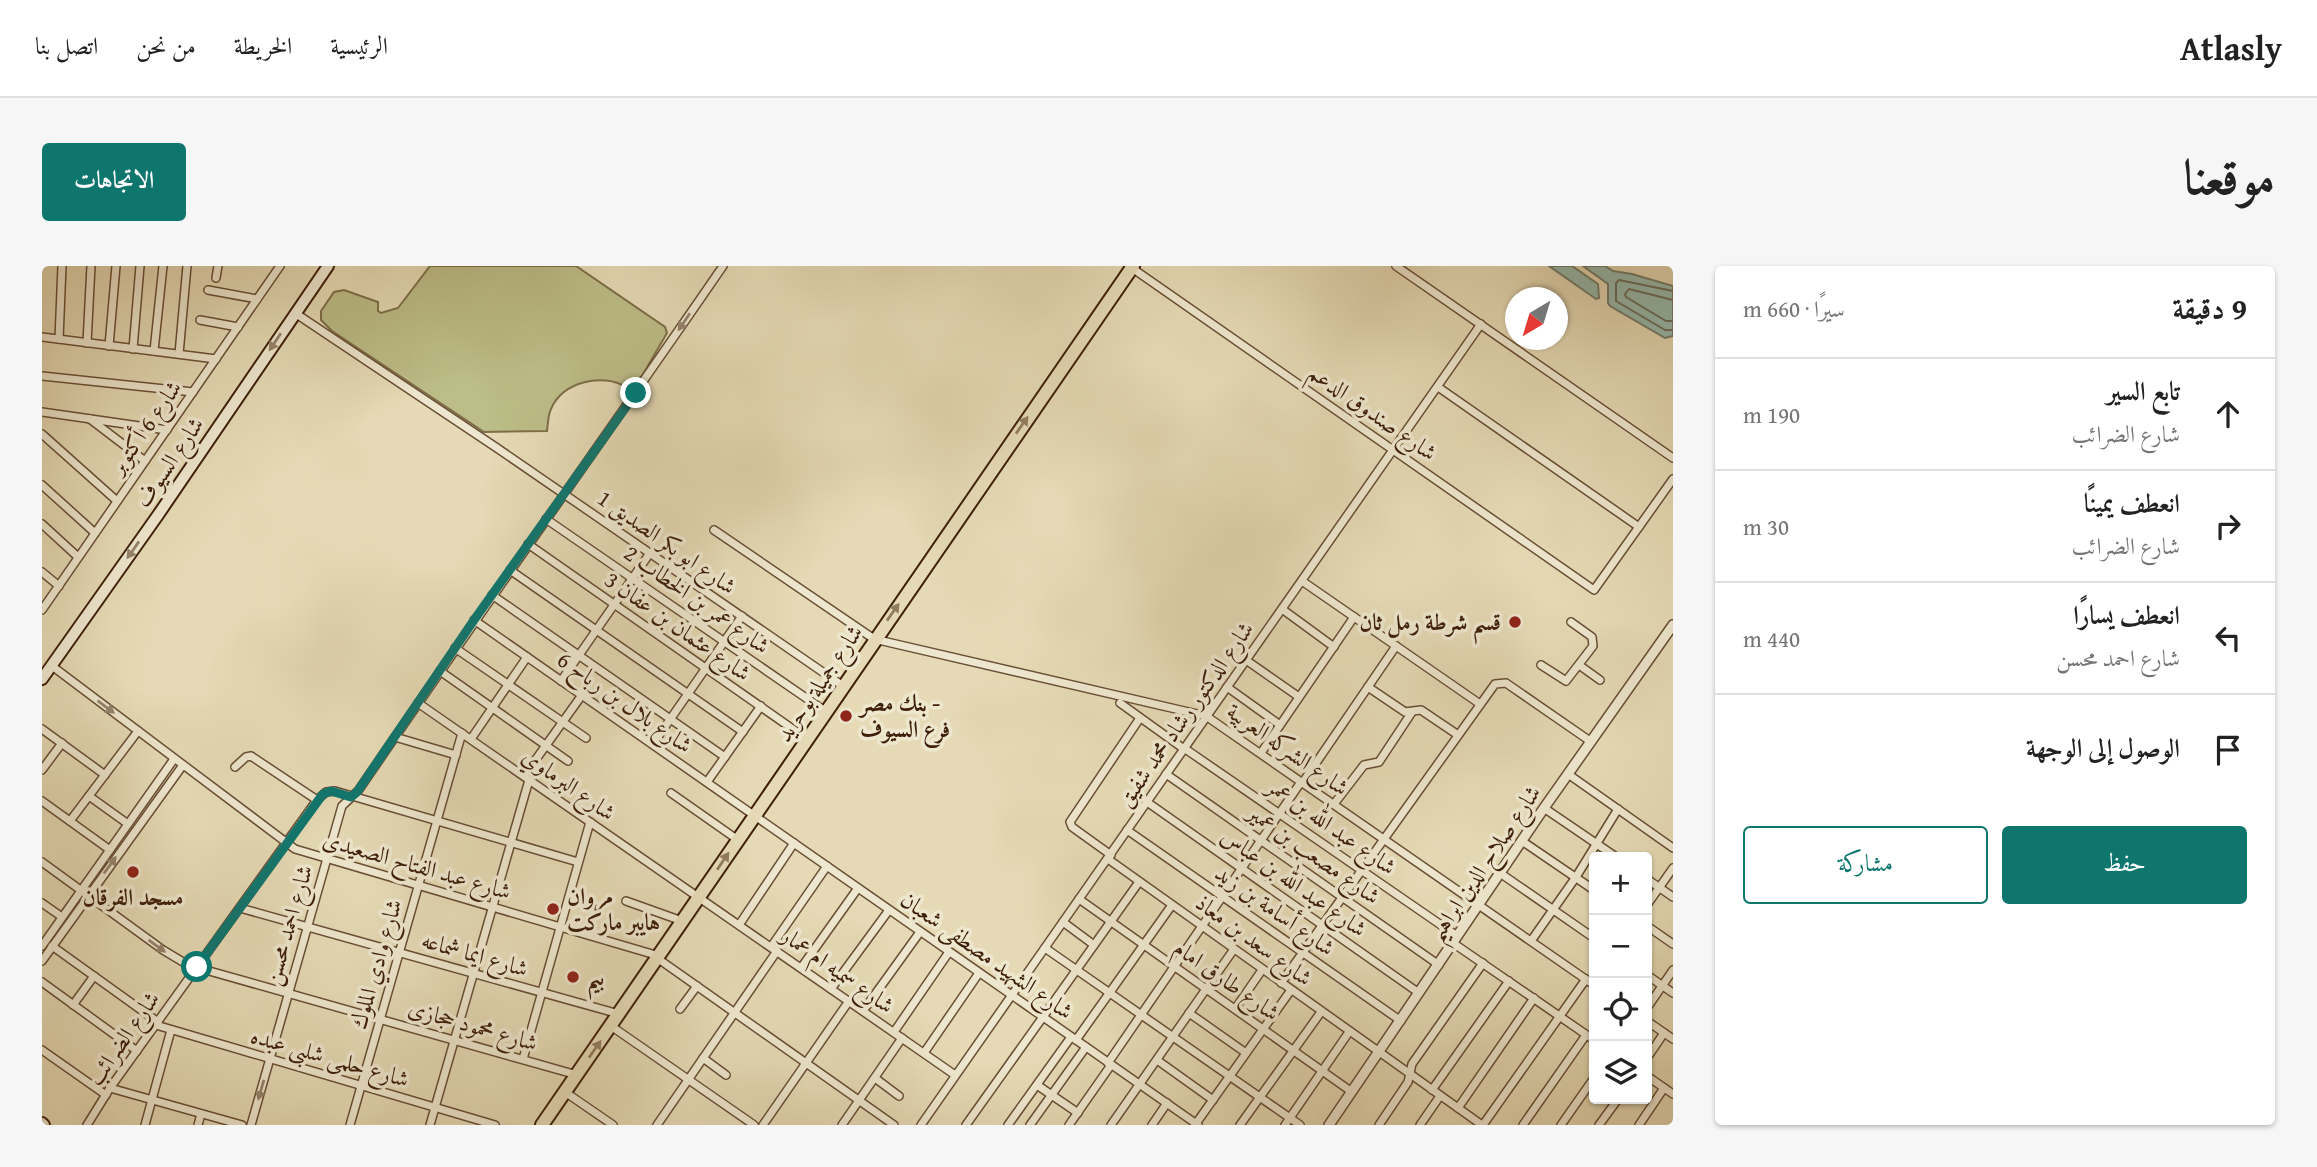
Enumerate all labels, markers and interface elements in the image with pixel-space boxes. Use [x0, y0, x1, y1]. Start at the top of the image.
text: Atlasly [2180, 24, 2282, 72]
text: اتصل بنا [35, 28, 98, 63]
text: من نحن [136, 28, 196, 63]
text: الخريطة [234, 28, 292, 63]
text: الرئيسية [330, 28, 388, 63]
text: موقعنا [2183, 140, 2275, 212]
button: الاتجاهات [42, 143, 186, 221]
text: 9 دقيقة [2172, 286, 2247, 330]
north arrow [1505, 287, 1568, 350]
text: سيرًا · 660 m [1743, 292, 1845, 325]
one-way arrow [678, 313, 691, 332]
one-way arrow [269, 333, 282, 352]
street label: شارع صندوق الدعم [1299, 355, 1444, 473]
text: تابع السير [2106, 371, 2180, 410]
street label: شارع 6 أكتوبر [99, 373, 192, 484]
route end [620, 377, 651, 408]
icon: ahead [2209, 395, 2247, 433]
text: 190 m [1743, 398, 1800, 431]
street label: شارع السيوف [126, 410, 214, 516]
one-way arrow [1015, 416, 1029, 434]
text: شارع الضرائب [2072, 417, 2180, 450]
street label: شارع ابو بكر الصديق 1 [589, 481, 743, 605]
text: انعطف يمينًا [2084, 483, 2180, 522]
icon: right [2209, 507, 2247, 545]
text: 30 m [1743, 510, 1789, 543]
text: شارع الضرائب [2072, 529, 2180, 562]
street label: شارع عمر بن الخطاب 2 [615, 536, 777, 665]
one-way arrow [126, 541, 140, 559]
street label: شارع عثمان بن عفان 3 [596, 563, 758, 692]
text: انعطف يسارًا [2073, 595, 2180, 634]
one-way arrow [886, 603, 900, 621]
place label: قسم شرطة رمل ثان [1359, 605, 1501, 645]
street label: شارع الدكتور رشاد محمد شفيق [1108, 614, 1264, 816]
marker: قسم شرطة رمل ثان [1507, 614, 1523, 630]
street label: شارع جميلة بوحريد [767, 617, 873, 750]
icon: left [2209, 619, 2247, 657]
text: 440 m [1743, 622, 1800, 655]
text: شارع احمد محسن [2056, 641, 2180, 674]
street label: شارع بلال بن رباح 6 [548, 643, 700, 765]
place label: بنك مصر - فرع السيوف [857, 686, 950, 748]
street label: شارع الشركه العربية [1218, 694, 1356, 806]
one-way arrow [97, 700, 115, 714]
marker: بنك مصر - فرع السيوف [838, 708, 854, 724]
text: الوصول إلى الوجهة [2026, 728, 2180, 767]
icon: arrive [2209, 731, 2247, 769]
street label: شارع البرماوي [513, 739, 623, 831]
street label: شارع عبد الله بن عمر [1257, 767, 1404, 886]
street label: شارع صلاح الدين ابراهيم [1419, 778, 1554, 951]
street label: شارع مصعب بن عمير [1237, 794, 1387, 915]
street label: شارع عبد الله بن عباس [1212, 818, 1375, 948]
street label: شارع عبد الفتاح الصعيدى [318, 822, 515, 912]
button: مشاركة [1743, 826, 1988, 904]
button: حفظ [2002, 826, 2247, 904]
one-way arrow [716, 852, 730, 870]
map controls [1589, 852, 1652, 1104]
button: + [1589, 852, 1652, 915]
one-way arrow [103, 856, 117, 874]
street label: شارع أسامة بن زيد [1206, 856, 1342, 966]
street label: شارع احمد محسن [255, 861, 324, 990]
marker: مسجد الفرقان [125, 864, 141, 880]
place label: مروان هايبر ماركت [567, 879, 660, 938]
place label: مسجد الفرقان [83, 880, 184, 913]
street label: شارع الشهيد مصطفى شعبان [892, 882, 1080, 1030]
street label: شارع سعد بن معاذ [1187, 886, 1320, 997]
street label: شارع وادي الملوك [341, 895, 414, 1034]
marker: مروان هايبر ماركت [545, 901, 561, 917]
button: − [1589, 915, 1652, 978]
street label: شارع سميه ام عمار [771, 917, 902, 1024]
street label: شارع ايما شماعه [417, 923, 532, 988]
street label: شارع طارق امام [1165, 931, 1287, 1032]
one-way arrow [148, 939, 166, 953]
route start [181, 951, 212, 982]
place label: بيم [587, 960, 604, 1000]
marker: بيم [565, 969, 581, 985]
button: locate [1589, 978, 1652, 1041]
street label: شارع الضرائب [78, 984, 170, 1094]
street label: شارع محمود حجازى [403, 990, 542, 1063]
street label: شارع حلمى شلبى عبده [246, 1018, 413, 1099]
one-way arrow [588, 1039, 601, 1059]
button: layers [1589, 1041, 1652, 1104]
one-way arrow [255, 1079, 266, 1101]

